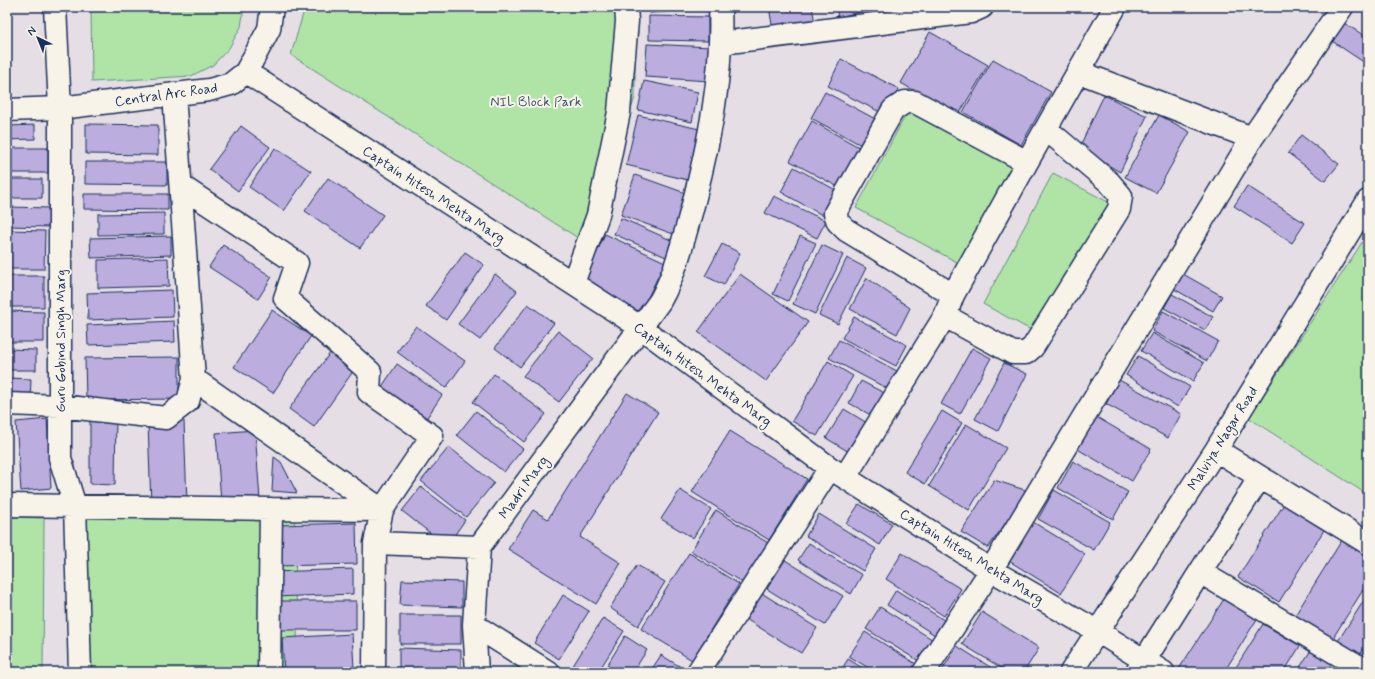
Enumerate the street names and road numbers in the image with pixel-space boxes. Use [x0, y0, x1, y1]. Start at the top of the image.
street label: Central Arc Road [114, 79, 219, 111]
street label: Captain Hitesh Mehta Marg [358, 142, 508, 249]
street label: Guru Gobind Singh Marg [52, 269, 71, 413]
street label: Captain Hitesh Mehta Marg [629, 319, 775, 432]
street label: Malviya Nagar Road [1184, 383, 1263, 494]
street label: Madri Marg [495, 453, 554, 523]
street label: Captain Hitesh Mehta Marg [896, 505, 1047, 609]

